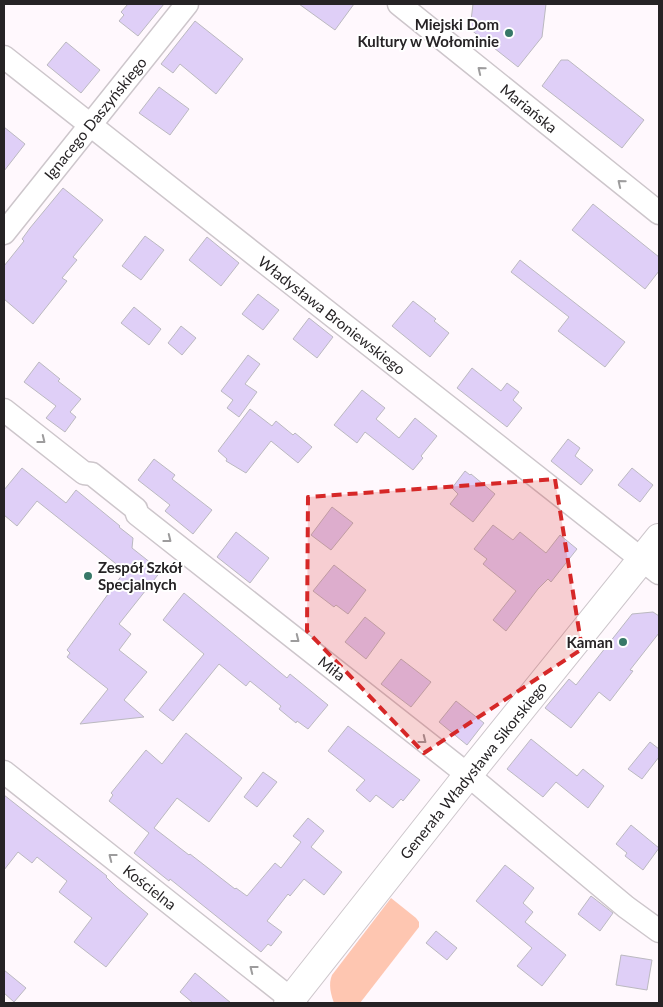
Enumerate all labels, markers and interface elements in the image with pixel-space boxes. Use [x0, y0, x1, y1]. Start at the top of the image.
place label: Miejski Dom Kultury w Wołominie [357, 15, 499, 50]
marker: Miejski Dom Kultury w Wołominie [503, 27, 515, 39]
street label: Ignacego Daszyńskiego [40, 53, 150, 183]
one-way arrow [478, 67, 487, 75]
street label: Mariańska [497, 80, 561, 136]
one-way arrow [618, 180, 627, 188]
street label: Władysława Broniewskiego [255, 252, 409, 378]
one-way arrow [36, 435, 45, 443]
one-way arrow [162, 533, 171, 541]
place label: Zespół Szkół Specjalnych [98, 558, 183, 593]
marker: Zespół Szkół Specjalnych [82, 570, 94, 582]
place label: Kaman [566, 633, 613, 651]
one-way arrow [290, 634, 299, 643]
marker: Kaman [617, 636, 629, 648]
street label: Miła [315, 652, 349, 684]
street label: Generała Władysława Sikorskiego [396, 678, 550, 862]
one-way arrow [417, 734, 426, 742]
one-way arrow [109, 855, 118, 863]
street label: Kościelna [120, 861, 180, 913]
one-way arrow [250, 967, 259, 975]

